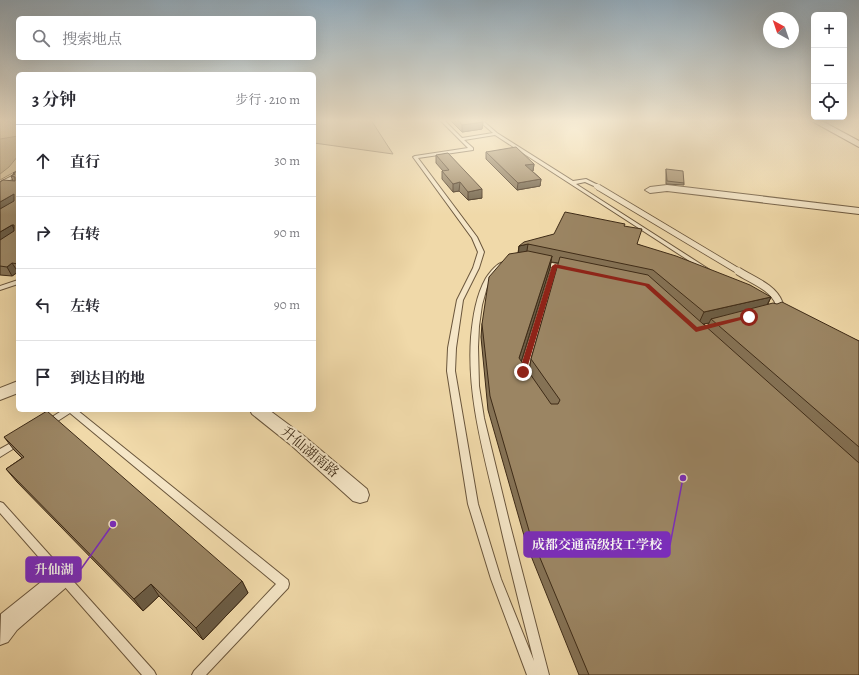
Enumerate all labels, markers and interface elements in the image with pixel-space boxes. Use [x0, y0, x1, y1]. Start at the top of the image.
north arrow [763, 12, 799, 48]
map controls [811, 12, 847, 120]
button: + [811, 12, 847, 48]
search box [16, 16, 316, 60]
icon: search [30, 27, 52, 49]
text: 搜索地点 [62, 29, 122, 49]
button: − [811, 48, 847, 84]
button: locate [811, 84, 847, 120]
text: 3 分钟 [32, 88, 76, 111]
text: 步行 · 210 m [235, 91, 300, 108]
icon: ahead [32, 150, 54, 172]
text: 直行 [70, 152, 100, 172]
text: 30 m [274, 152, 300, 169]
icon: right [32, 222, 54, 244]
text: 右转 [70, 224, 100, 244]
text: 90 m [274, 224, 300, 241]
icon: left [32, 294, 54, 316]
text: 左转 [70, 296, 100, 316]
text: 90 m [274, 296, 300, 313]
route start [740, 308, 758, 326]
route end [514, 363, 532, 381]
icon: arrive [32, 366, 54, 388]
text: 到达目的地 [70, 368, 145, 388]
street label: 升仙湖南路 [277, 422, 343, 482]
callout: 成都交通高级技工学校 [524, 532, 670, 557]
text: 成都交通高级技工学校 [532, 536, 662, 553]
callout: 升仙湖 [26, 557, 81, 582]
text: 升仙湖 [34, 561, 74, 578]

